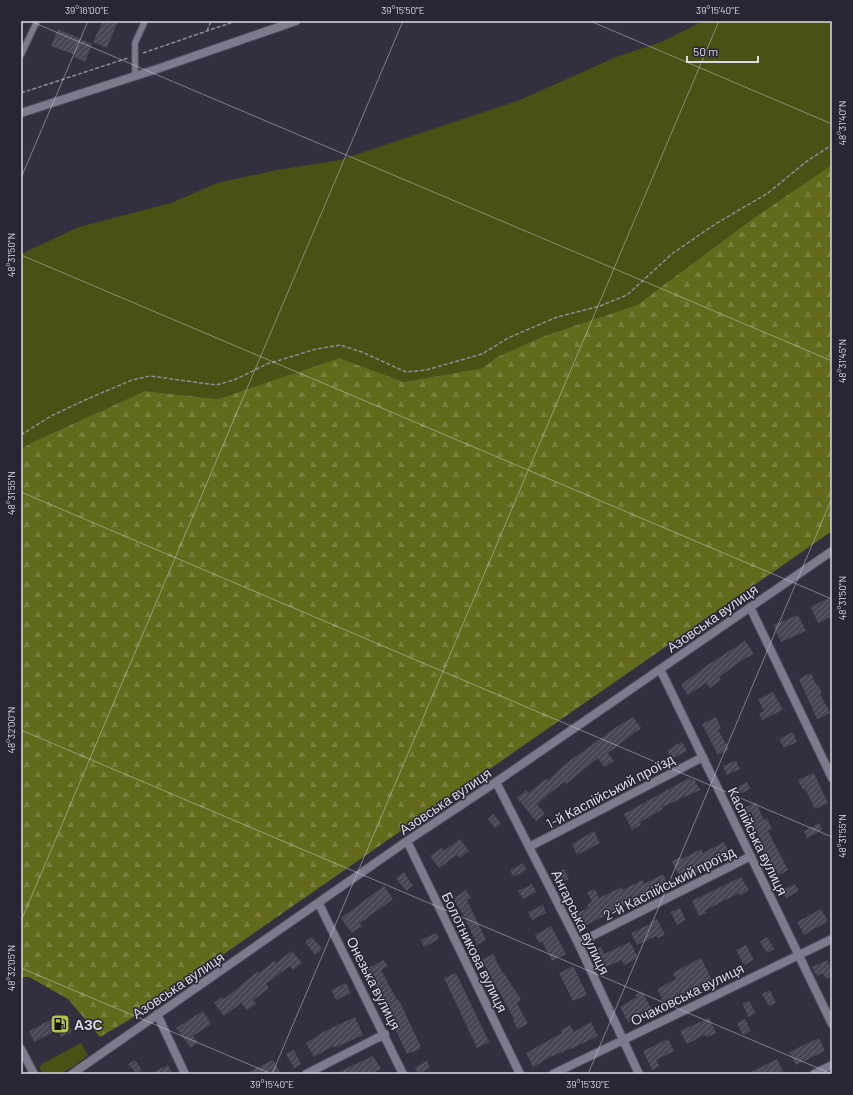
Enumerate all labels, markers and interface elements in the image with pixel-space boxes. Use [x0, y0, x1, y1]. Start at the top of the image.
text: 39°16'00"E [65, 4, 109, 16]
text: 39°15'50"E [381, 4, 425, 16]
text: 39°15'40"E [696, 4, 740, 16]
scale bar [687, 38, 758, 64]
text: 50 m [693, 44, 718, 58]
text: 48°31'40"N [836, 101, 848, 145]
text: 48°31'50"N [5, 233, 17, 277]
text: 48°31'45"N [836, 339, 848, 383]
text: 48°31'55"N [5, 471, 17, 515]
text: 48°31'50"N [836, 576, 848, 620]
street label: Азовська вулиця [663, 580, 761, 656]
text: 48°32'00"N [5, 706, 17, 754]
street label: 1-й Каспійський проїзд [543, 750, 677, 832]
street label: Азовська вулиця [396, 764, 494, 838]
street label: Каспійська вулиця [724, 784, 792, 898]
text: 48°31'55"N [836, 814, 848, 858]
street label: 2-й Каспійський проїзд [600, 842, 738, 924]
street label: Ангарська вулиця [548, 867, 614, 977]
street label: Болотникова вулиця [438, 889, 512, 1015]
street label: Онезька вулиця [343, 934, 405, 1032]
text: 48°32'05"N [5, 945, 17, 991]
street label: Азовська вулиця [129, 948, 227, 1022]
street label: Очаковська вулиця [628, 959, 746, 1029]
fuel station icon: АЗС [49, 1013, 71, 1035]
place label: АЗС [74, 1016, 103, 1033]
text: 39°15'40"E [250, 1078, 294, 1090]
text: 39°15'30"E [566, 1078, 610, 1090]

